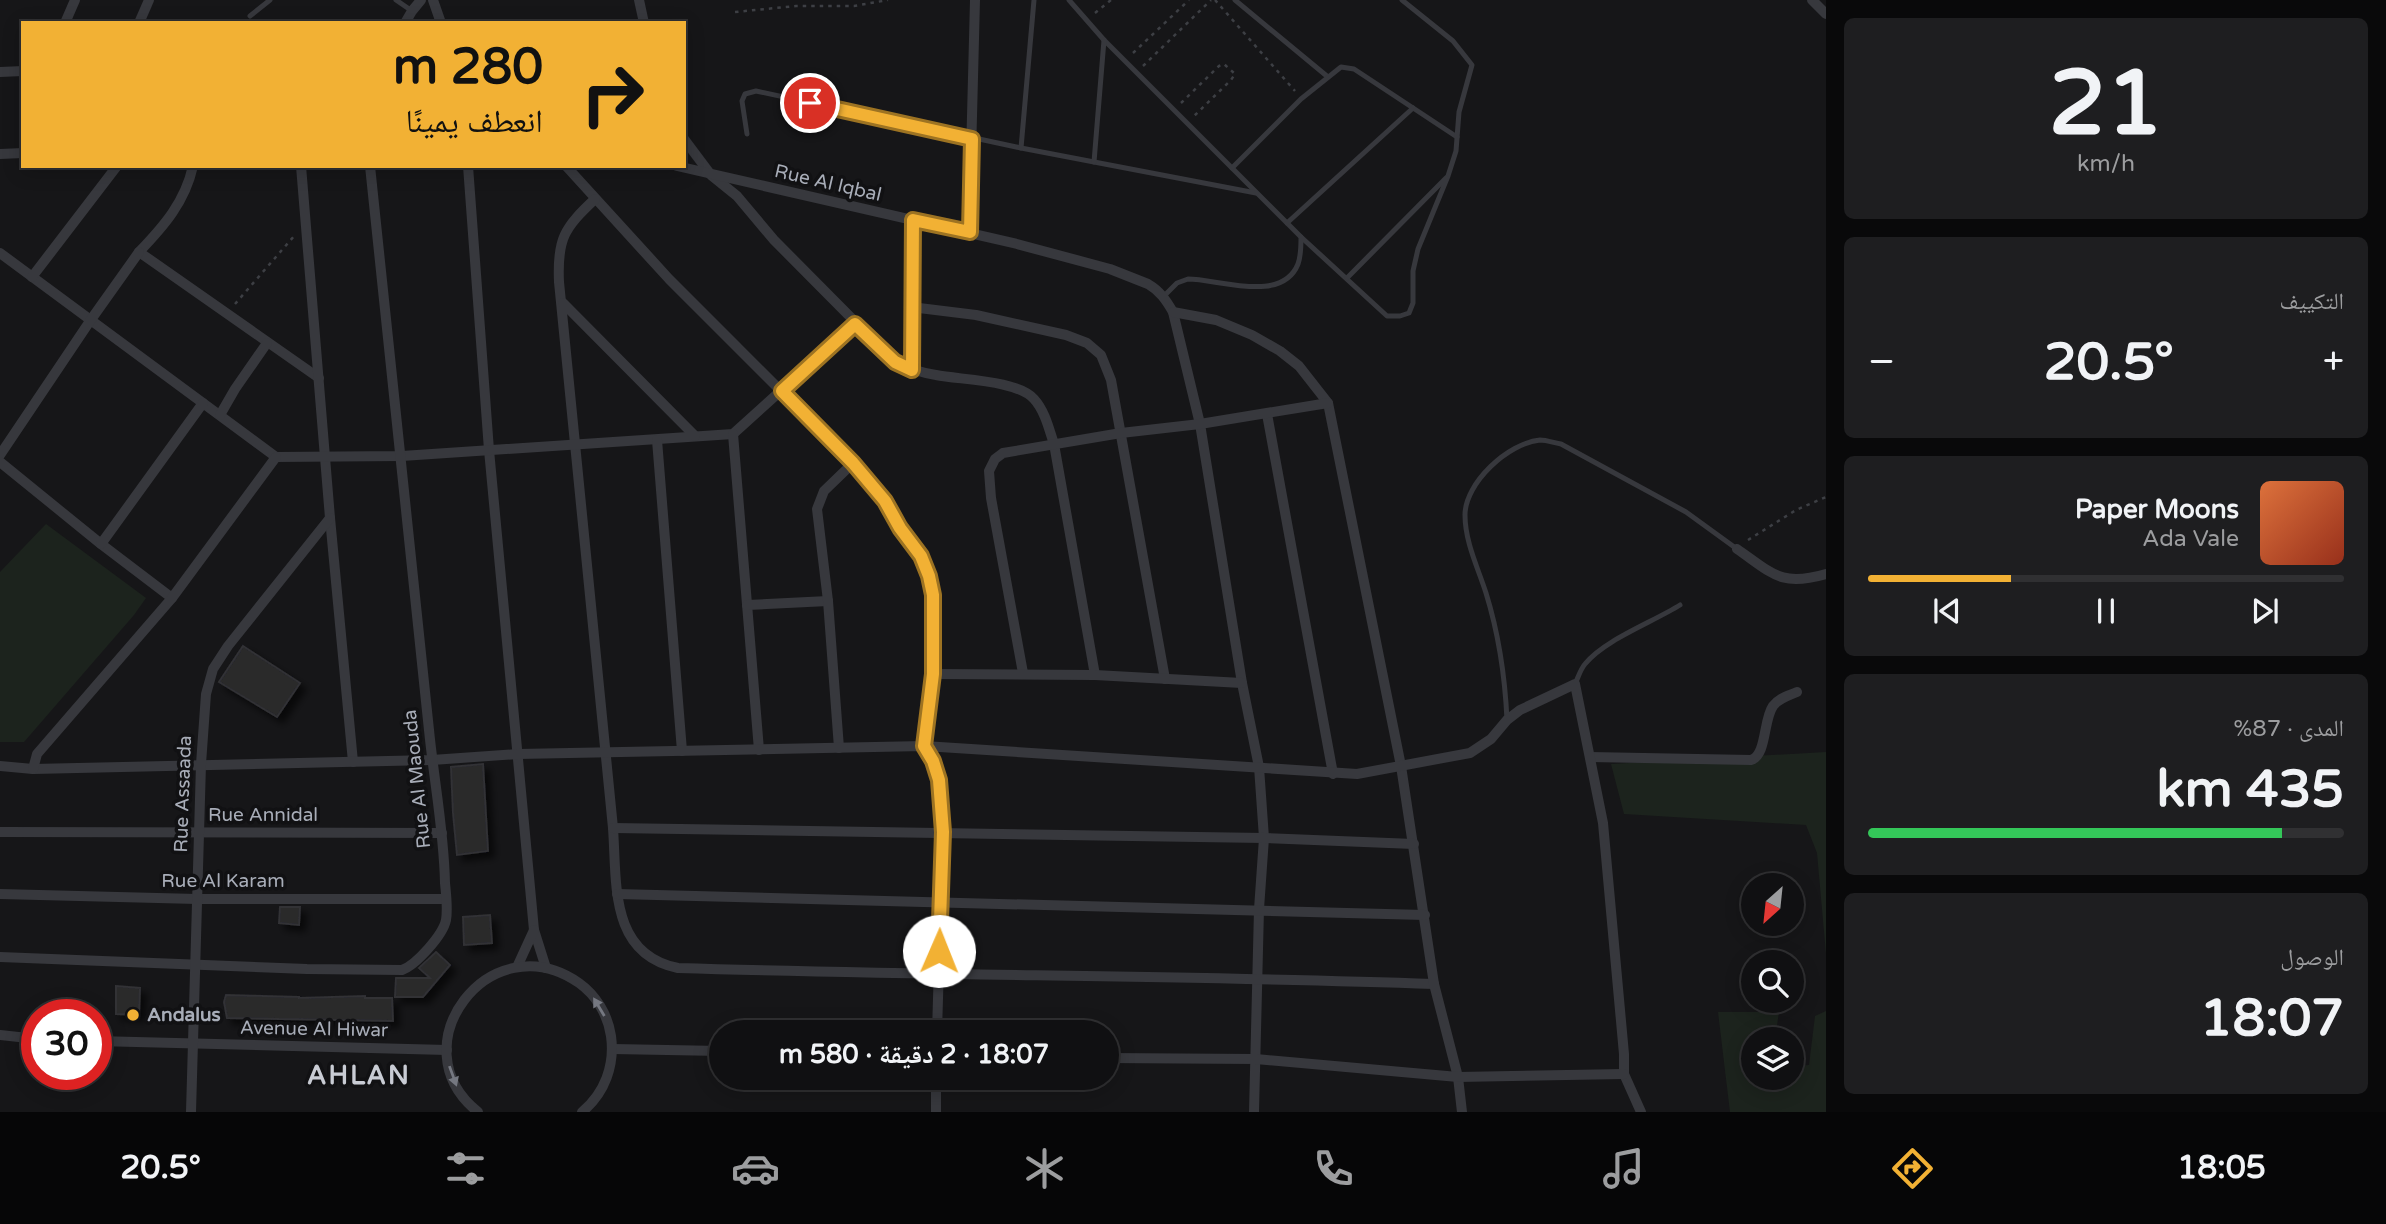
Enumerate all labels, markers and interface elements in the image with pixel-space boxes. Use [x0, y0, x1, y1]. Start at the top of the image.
text: 280 m [393, 38, 543, 97]
icon: right [567, 49, 658, 140]
text: 21 [2049, 49, 2163, 159]
pin [780, 73, 840, 133]
icon: arrive [791, 84, 829, 122]
text: انعطف يمينًا [406, 103, 543, 141]
text: km/h [2077, 150, 2135, 178]
street label: Rue Al Iqbal [772, 160, 884, 206]
text: التكييف [2279, 288, 2344, 316]
text: 20.5° [2044, 331, 2174, 394]
text: − [1868, 339, 1895, 385]
text: + [2323, 339, 2344, 385]
text: Paper Moons [2075, 494, 2239, 525]
text: Ada Vale [2142, 525, 2239, 553]
icon: previous [1928, 592, 1966, 630]
icon: pause [2087, 592, 2125, 630]
icon: next [2246, 592, 2284, 630]
street label: Rue Al Maouda [399, 709, 435, 849]
text: المدى · 87% [2233, 715, 2344, 743]
street label: Rue Assaada [170, 735, 196, 853]
text: 435 km [2156, 758, 2344, 821]
street label: Rue Annidal [208, 804, 318, 826]
street label: Rue Al Karam [161, 870, 285, 892]
north arrow [1741, 873, 1804, 936]
map controls [1741, 873, 1804, 1090]
position arrow [902, 914, 976, 988]
text: الوصول [2280, 944, 2344, 972]
button: search [1741, 950, 1804, 1013]
text: 18:07 [2200, 987, 2344, 1050]
one-way arrow [593, 997, 606, 1017]
speed limit sign: 30 [21, 999, 112, 1090]
place label: Andalus [147, 1004, 221, 1026]
marker: Andalus [125, 1007, 141, 1023]
street label: Avenue Al Hiwar [240, 1017, 389, 1041]
button: layers [1741, 1027, 1804, 1090]
text: 18:07 · 2 دقيقة · 580 m [779, 1039, 1049, 1070]
district label: AHLAN [307, 1060, 411, 1091]
one-way arrow [448, 1066, 459, 1087]
icon: filters [441, 1144, 490, 1193]
icon: car [731, 1144, 780, 1193]
icon: climate [1020, 1144, 1069, 1193]
icon: phone [1309, 1144, 1358, 1193]
icon: music [1599, 1144, 1648, 1193]
icon: directions [1888, 1144, 1937, 1193]
text: 20.5° [120, 1149, 201, 1187]
text: 18:05 [2177, 1149, 2266, 1187]

